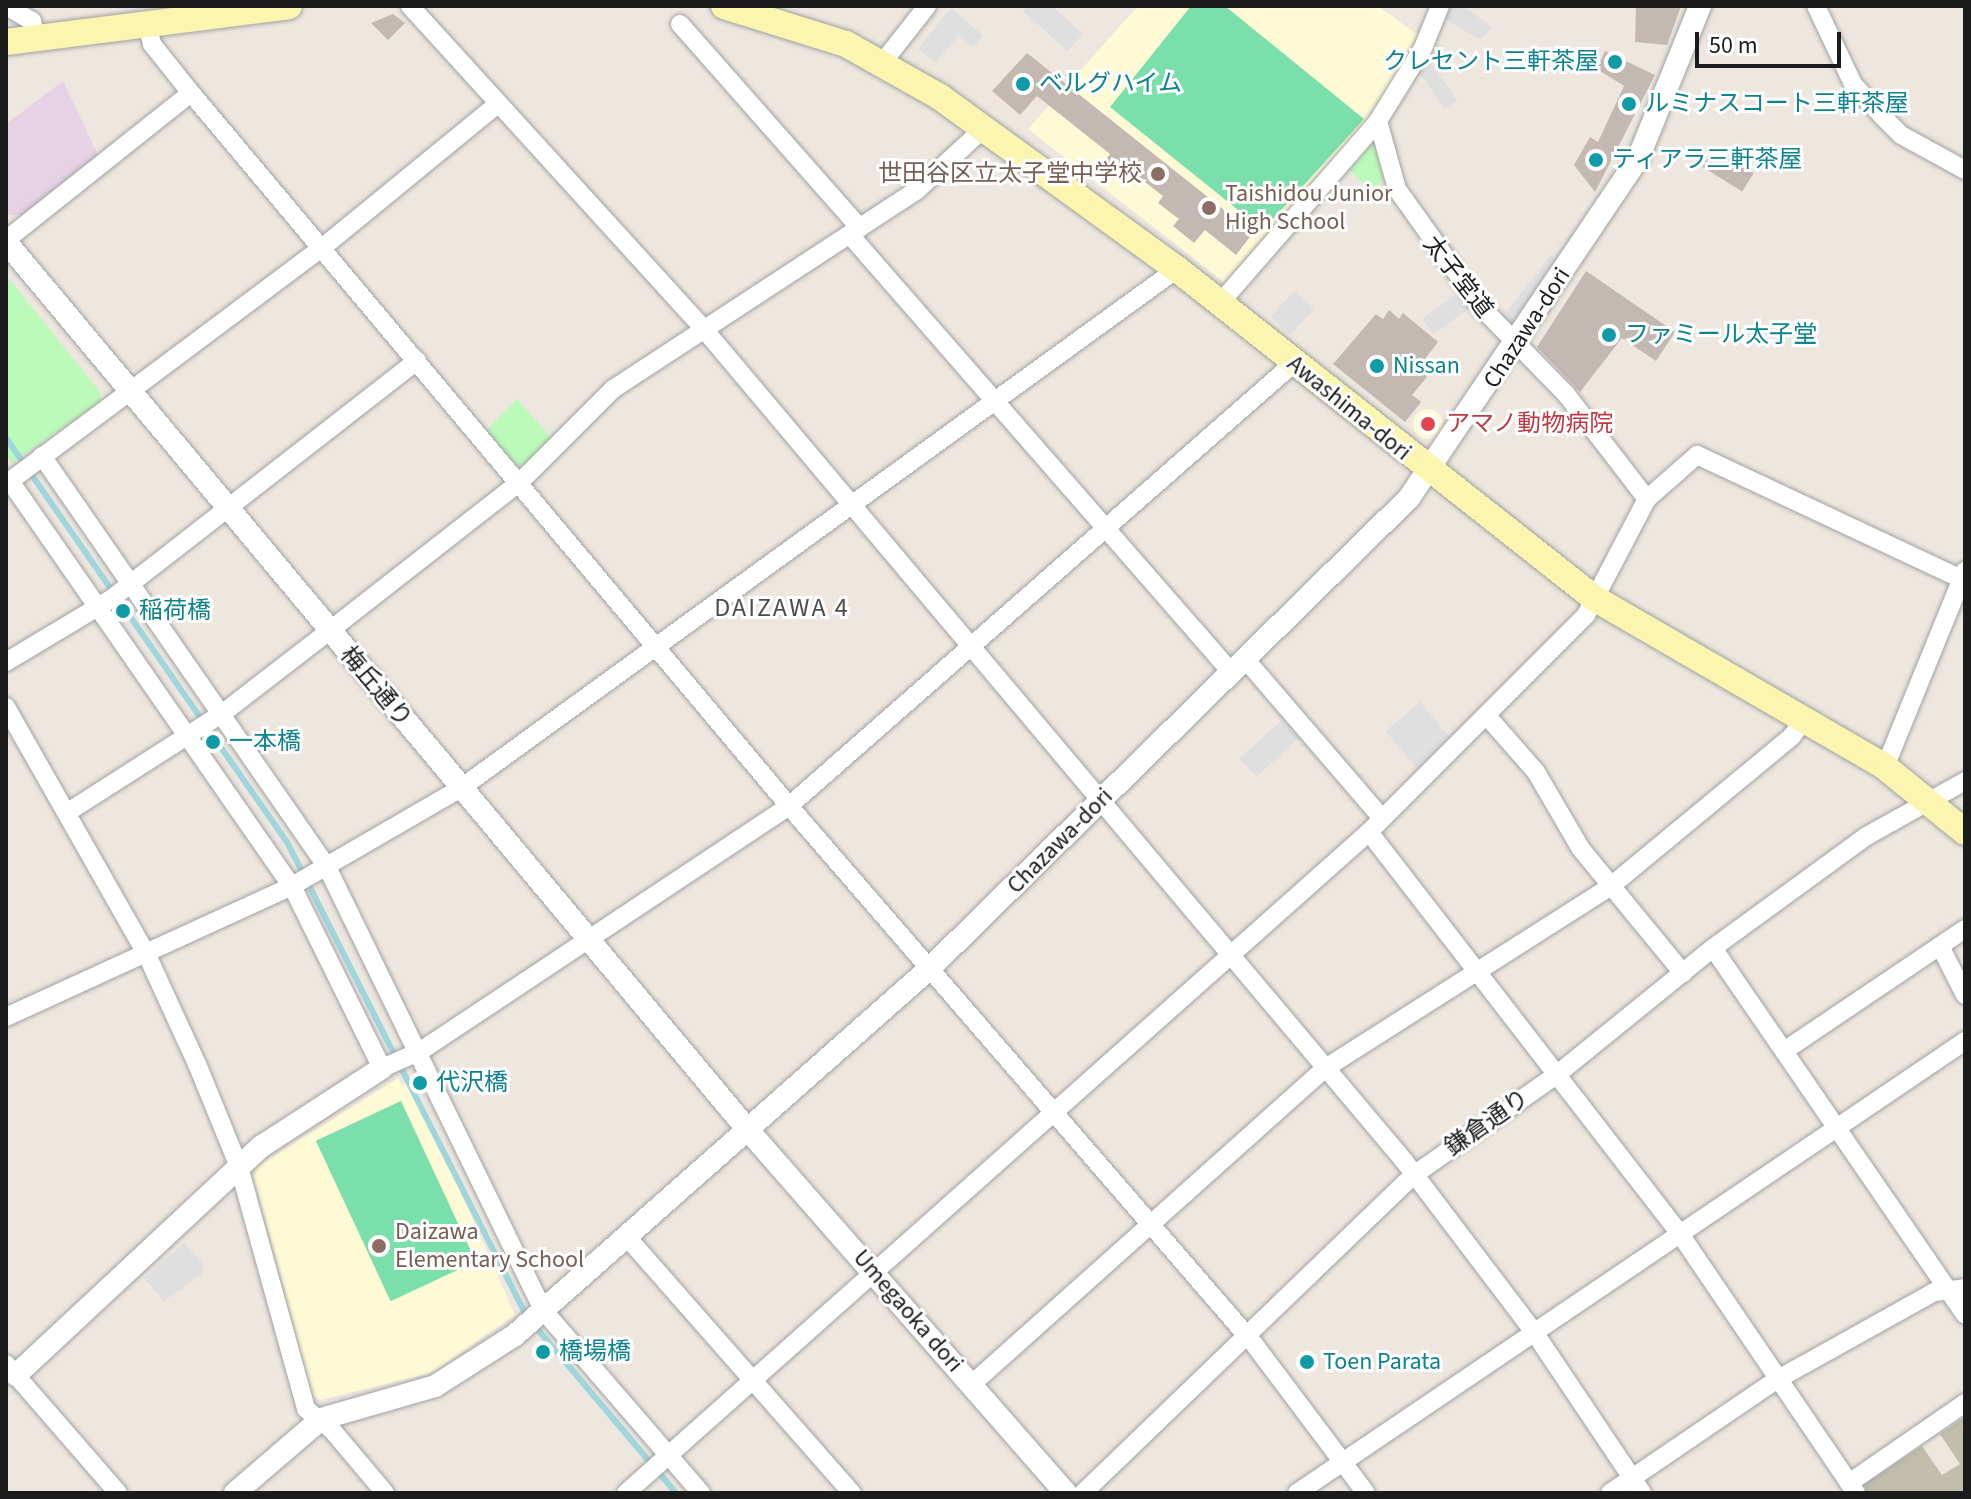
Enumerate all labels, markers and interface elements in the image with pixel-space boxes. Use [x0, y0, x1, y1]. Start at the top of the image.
scale bar [1699, 16, 1845, 66]
text: 50 m [1709, 28, 1758, 63]
place label: クレセント三軒茶屋 [1383, 48, 1599, 76]
marker: クレセント三軒茶屋 [1606, 53, 1624, 71]
place label: ベルグハイム [1039, 70, 1183, 98]
marker: ベルグハイム [1014, 75, 1032, 93]
place label: ルミナスコート三軒茶屋 [1645, 90, 1909, 118]
marker: ルミナスコート三軒茶屋 [1620, 95, 1638, 113]
place label: ティアラ三軒茶屋 [1612, 146, 1804, 174]
marker: ティアラ三軒茶屋 [1587, 151, 1605, 169]
place label: 世田谷区立太子堂中学校 [878, 160, 1142, 188]
marker: 世田谷区立太子堂中学校 [1149, 165, 1167, 183]
place label: Taishidou Junior High School [1225, 180, 1392, 236]
marker: Taishidou Junior High School [1200, 199, 1218, 217]
street label: 太子堂道 [1417, 230, 1499, 324]
street label: Chazawa-dori [1477, 262, 1577, 394]
place label: ファミール太子堂 [1625, 321, 1817, 349]
marker: ファミール太子堂 [1600, 326, 1618, 344]
street label: Awashima-dori [1281, 349, 1417, 467]
place label: Nissan [1393, 352, 1460, 380]
marker: Nissan [1368, 357, 1386, 375]
place label: アマノ動物病院 [1446, 410, 1614, 438]
marker: アマノ動物病院 [1417, 413, 1439, 435]
district label: DAIZAWA 4 [714, 592, 850, 624]
place label: 稲荷橋 [139, 597, 211, 625]
marker: 稲荷橋 [114, 602, 132, 620]
street label: 梅丘通り [334, 641, 418, 733]
place label: 一本橋 [229, 728, 301, 756]
marker: 一本橋 [204, 733, 222, 751]
street label: Chazawa-dori [1001, 782, 1119, 900]
place label: 代沢橋 [436, 1069, 508, 1097]
marker: 代沢橋 [411, 1074, 429, 1092]
street label: 鎌倉通り [1439, 1084, 1535, 1162]
place label: Daizawa Elementary School [395, 1218, 584, 1274]
marker: Daizawa Elementary School [370, 1237, 388, 1255]
street label: Umegaoka dori [847, 1244, 969, 1378]
place label: 橋場橋 [559, 1338, 631, 1366]
marker: 橋場橋 [534, 1343, 552, 1361]
place label: Toen Parata [1323, 1348, 1441, 1376]
marker: Toen Parata [1298, 1353, 1316, 1371]

